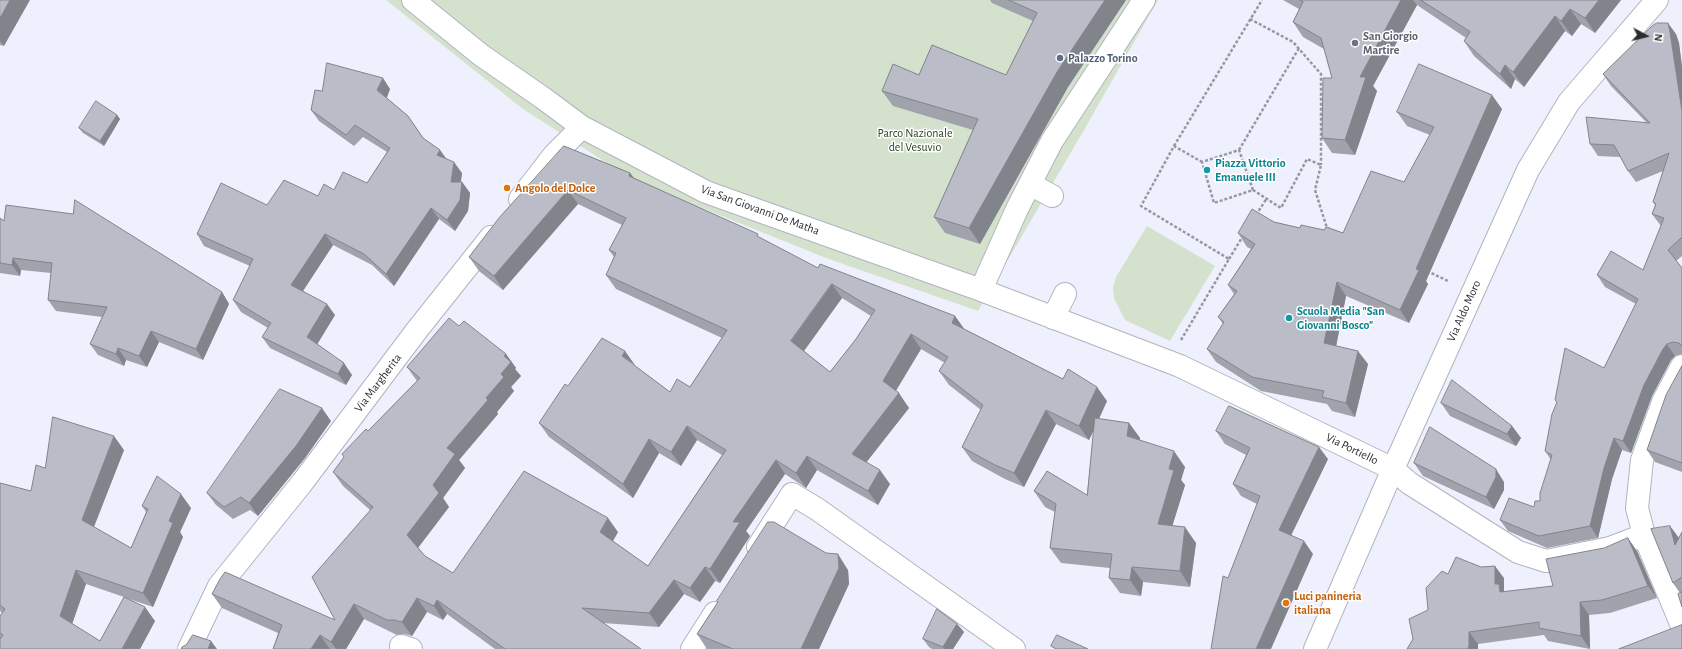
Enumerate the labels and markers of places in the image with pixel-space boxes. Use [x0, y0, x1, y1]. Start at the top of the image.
place label: San Giorgio Martire [1363, 29, 1418, 57]
marker: San Giorgio Martire [1350, 38, 1360, 48]
place label: Palazzo Torino [1068, 51, 1138, 65]
marker: Palazzo Torino [1055, 53, 1065, 63]
place label: Piazza Vittorio Emanuele III [1215, 156, 1286, 184]
marker: Piazza Vittorio Emanuele III [1202, 165, 1212, 175]
place label: Angolo del Dolce [515, 181, 595, 195]
marker: Angolo del Dolce [502, 183, 512, 193]
place label: Scuola Media "San Giovanni Bosco" [1297, 304, 1384, 332]
marker: Scuola Media "San Giovanni Bosco" [1284, 313, 1294, 323]
place label: Luci panineria italiana [1294, 589, 1362, 617]
marker: Luci panineria italiana [1281, 598, 1291, 608]

